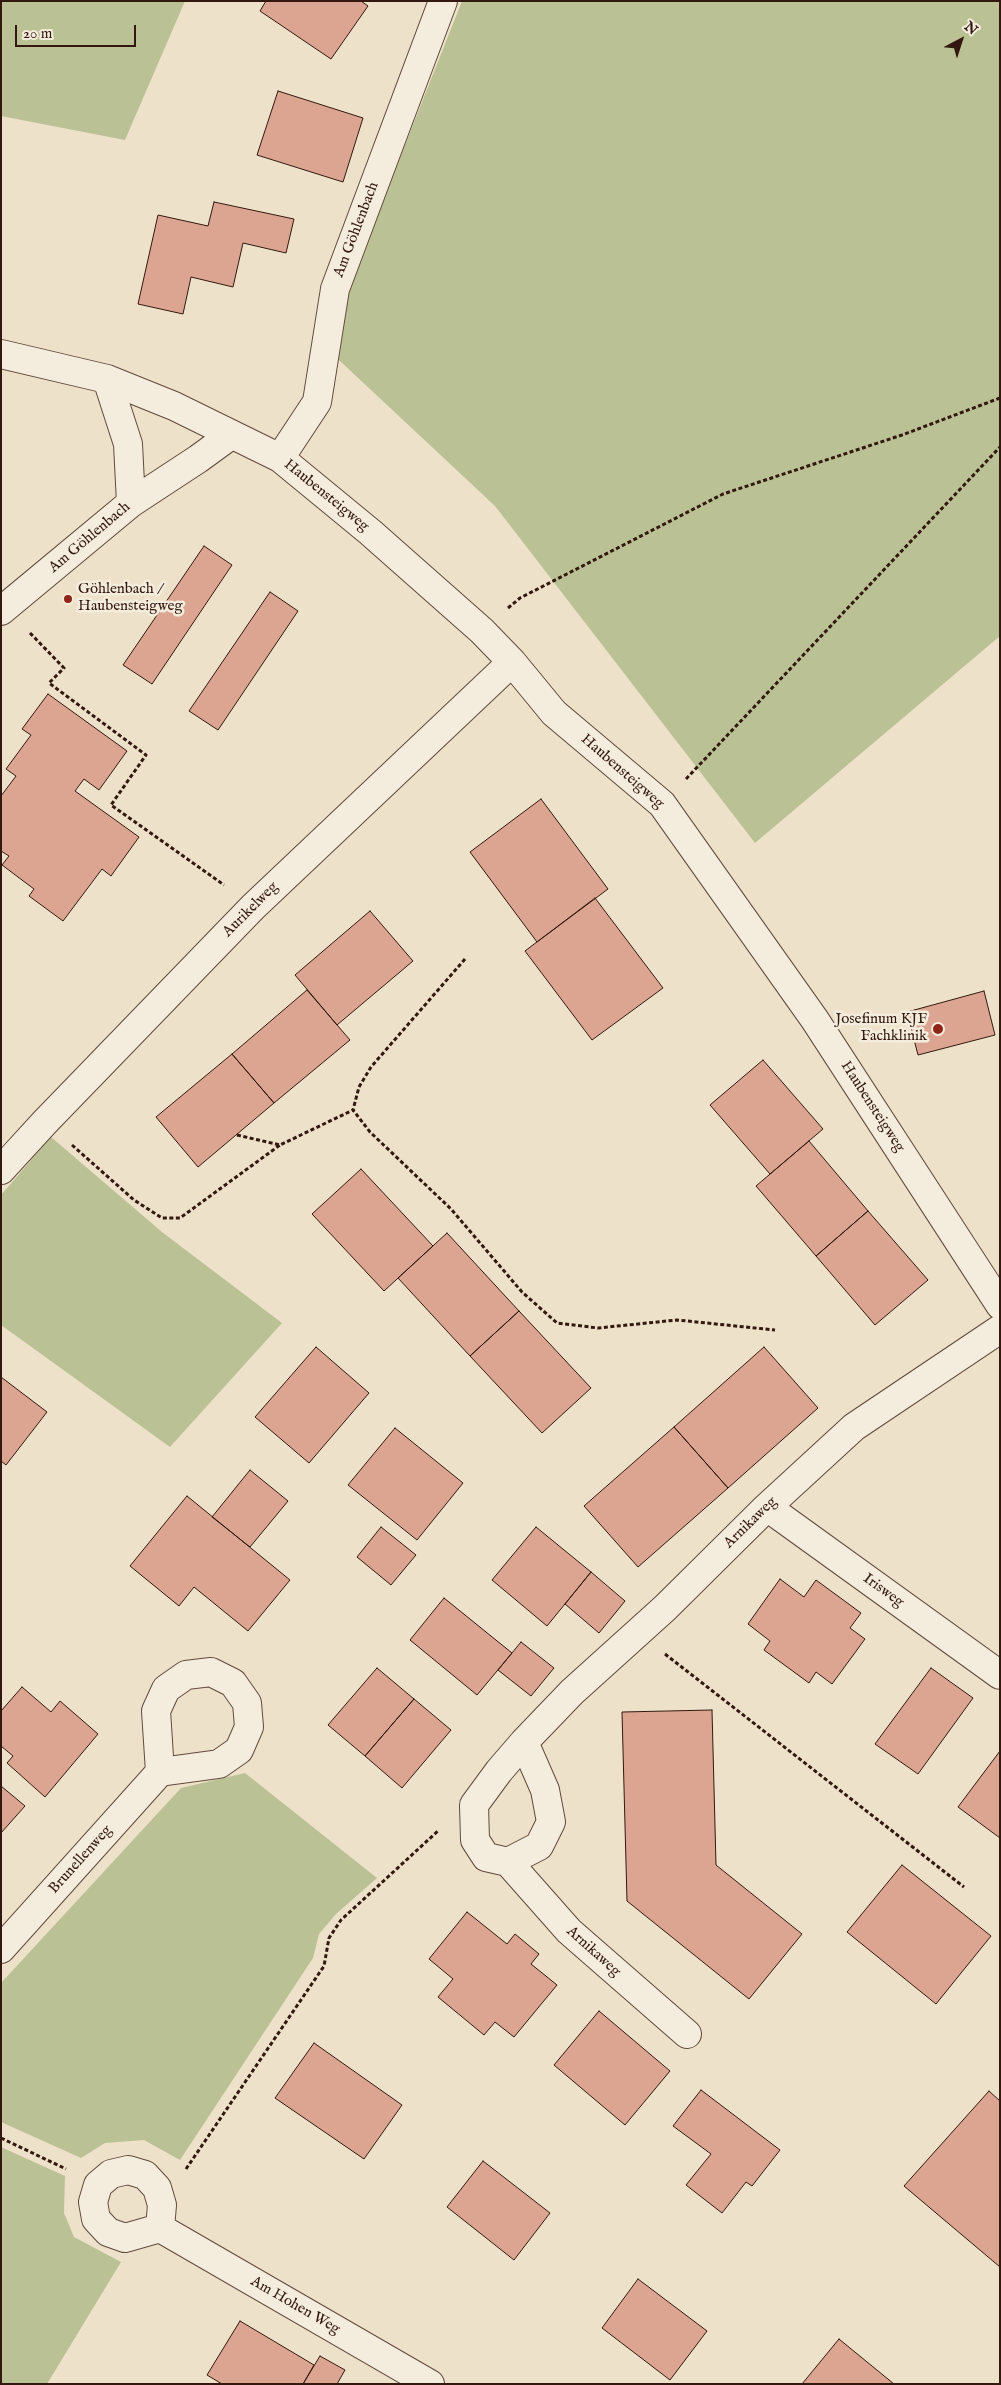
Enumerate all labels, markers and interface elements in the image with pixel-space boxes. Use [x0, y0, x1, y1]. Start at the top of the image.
scale bar [18, 15, 139, 47]
north arrow [936, 15, 986, 65]
text: N [960, 18, 981, 39]
text: 20 m [23, 24, 52, 43]
street label: Am Göhlenbach [331, 180, 383, 280]
street label: Haubensteigweg [280, 456, 372, 536]
street label: Am Göhlenbach [46, 499, 134, 577]
place label: Göhlenbach / Haubensteigweg [78, 581, 183, 616]
marker: Göhlenbach / Haubensteigweg [62, 593, 74, 605]
street label: Haubensteigweg [577, 731, 667, 813]
street label: Aurikelweg [220, 879, 282, 941]
place label: Josefinum KJF Fachklinik [835, 1011, 927, 1046]
marker: Josefinum KJF Fachklinik [931, 1022, 945, 1036]
street label: Haubensteigweg [836, 1058, 908, 1156]
street label: Arnikaweg [721, 1493, 781, 1553]
street label: Irisweg [859, 1570, 907, 1612]
street label: Brunellenweg [46, 1822, 116, 1898]
street label: Arnikaweg [562, 1923, 624, 1981]
street label: Am Hohen Weg [247, 2273, 343, 2339]

